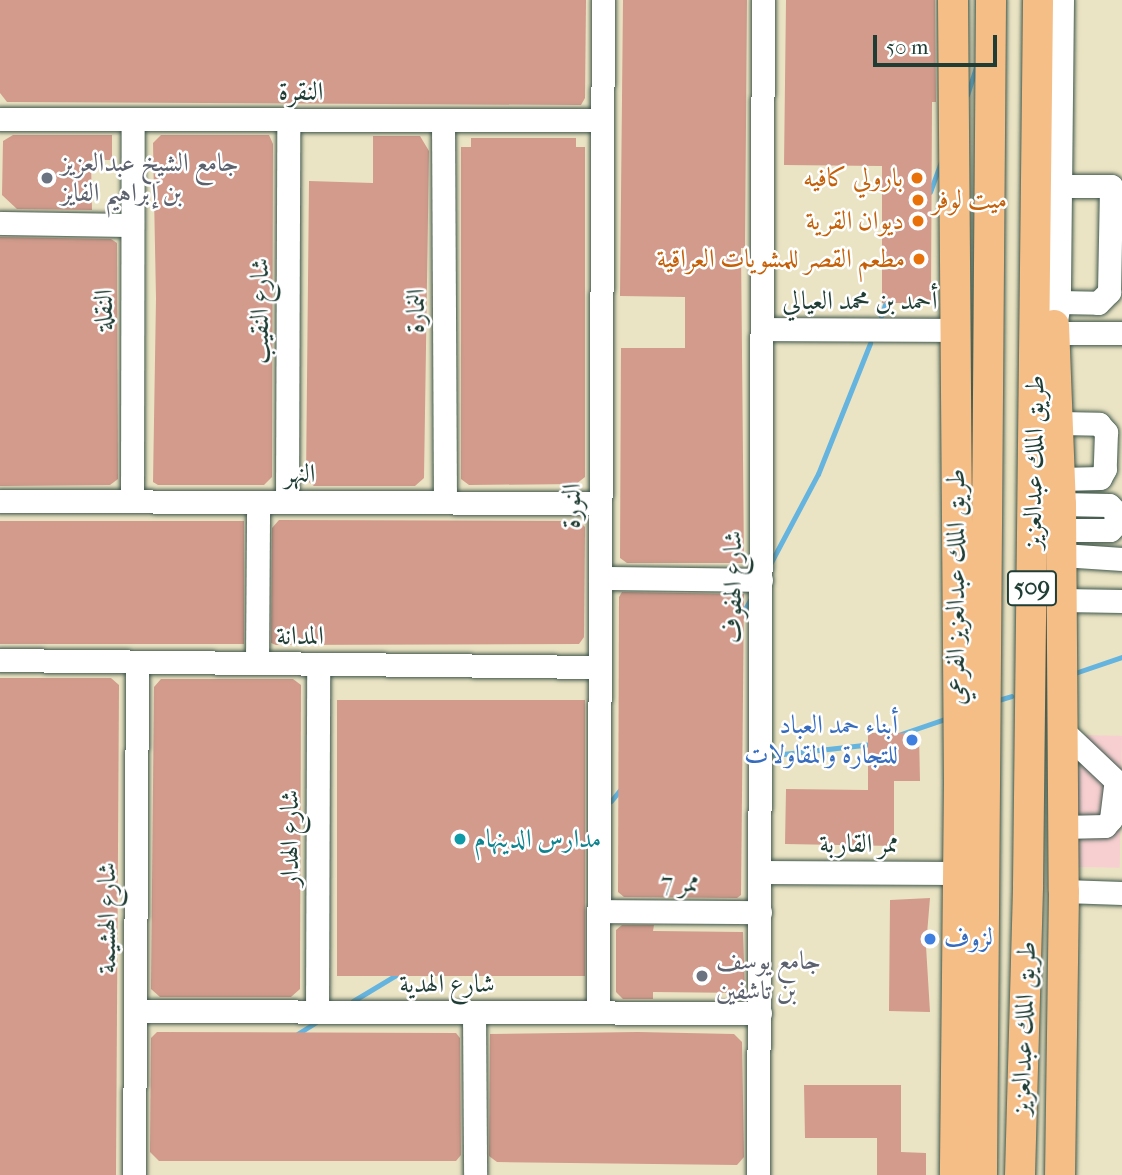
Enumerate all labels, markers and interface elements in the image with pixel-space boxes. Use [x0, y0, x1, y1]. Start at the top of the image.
scale bar [877, 21, 1001, 65]
text: 50 m [886, 35, 929, 59]
street label: النقرة [279, 76, 323, 108]
place label: جامع الشيخ عبدالعزيز بن إبراهيم الفايز [61, 147, 239, 208]
place label: بارولي كافيه [803, 162, 903, 194]
marker: جامع الشيخ عبدالعزيز بن إبراهيم الفايز [39, 170, 55, 186]
marker: بارولي كافيه [909, 170, 925, 186]
place label: ميت لوفر [932, 184, 1007, 216]
marker: ميت لوفر [910, 192, 926, 208]
place label: ديوان القرية [805, 205, 904, 237]
marker: ديوان القرية [910, 213, 926, 229]
place label: مطعم القصر للمشويات العراقية [656, 243, 905, 275]
marker: مطعم القصر للمشويات العراقية [911, 251, 927, 267]
street label: شارع النقيب [244, 258, 276, 364]
street label: أحمد بن محمد العيالي [782, 285, 938, 317]
street label: النقلة [88, 289, 120, 331]
street label: النمارة [400, 289, 432, 333]
street label: طريق الملك عبدالعزيز [1017, 375, 1051, 549]
street label: النهر [284, 458, 316, 490]
street label: طريق الملك عبدالعزيز الفرعي [940, 469, 972, 705]
street label: النورة [556, 483, 588, 529]
street label: شارع الهفوف [717, 531, 749, 643]
road number: 509 [1006, 568, 1058, 608]
street label: المدانة [276, 620, 324, 652]
place label: أبناء حمد العباد للتجارة والمقاولات [744, 709, 898, 770]
marker: أبناء حمد العباد للتجارة والمقاولات [904, 732, 920, 748]
street label: شارع الهدار [274, 790, 306, 886]
place label: مدارس الدينهام [474, 823, 601, 855]
street label: ممر القاربة [819, 828, 899, 860]
marker: مدارس الدينهام [452, 831, 468, 847]
street label: شارع الهشيمة [91, 862, 123, 974]
street label: ممر 7 [660, 867, 700, 899]
place label: لزوف [944, 923, 993, 955]
marker: لزوف [922, 931, 938, 947]
street label: طريق الملك عبدالعزيز [1005, 941, 1043, 1115]
place label: جامع يوسف بن تاشفين [716, 945, 821, 1006]
street label: شارع الهدية [399, 968, 495, 1000]
marker: جامع يوسف بن تاشفين [694, 968, 710, 984]

